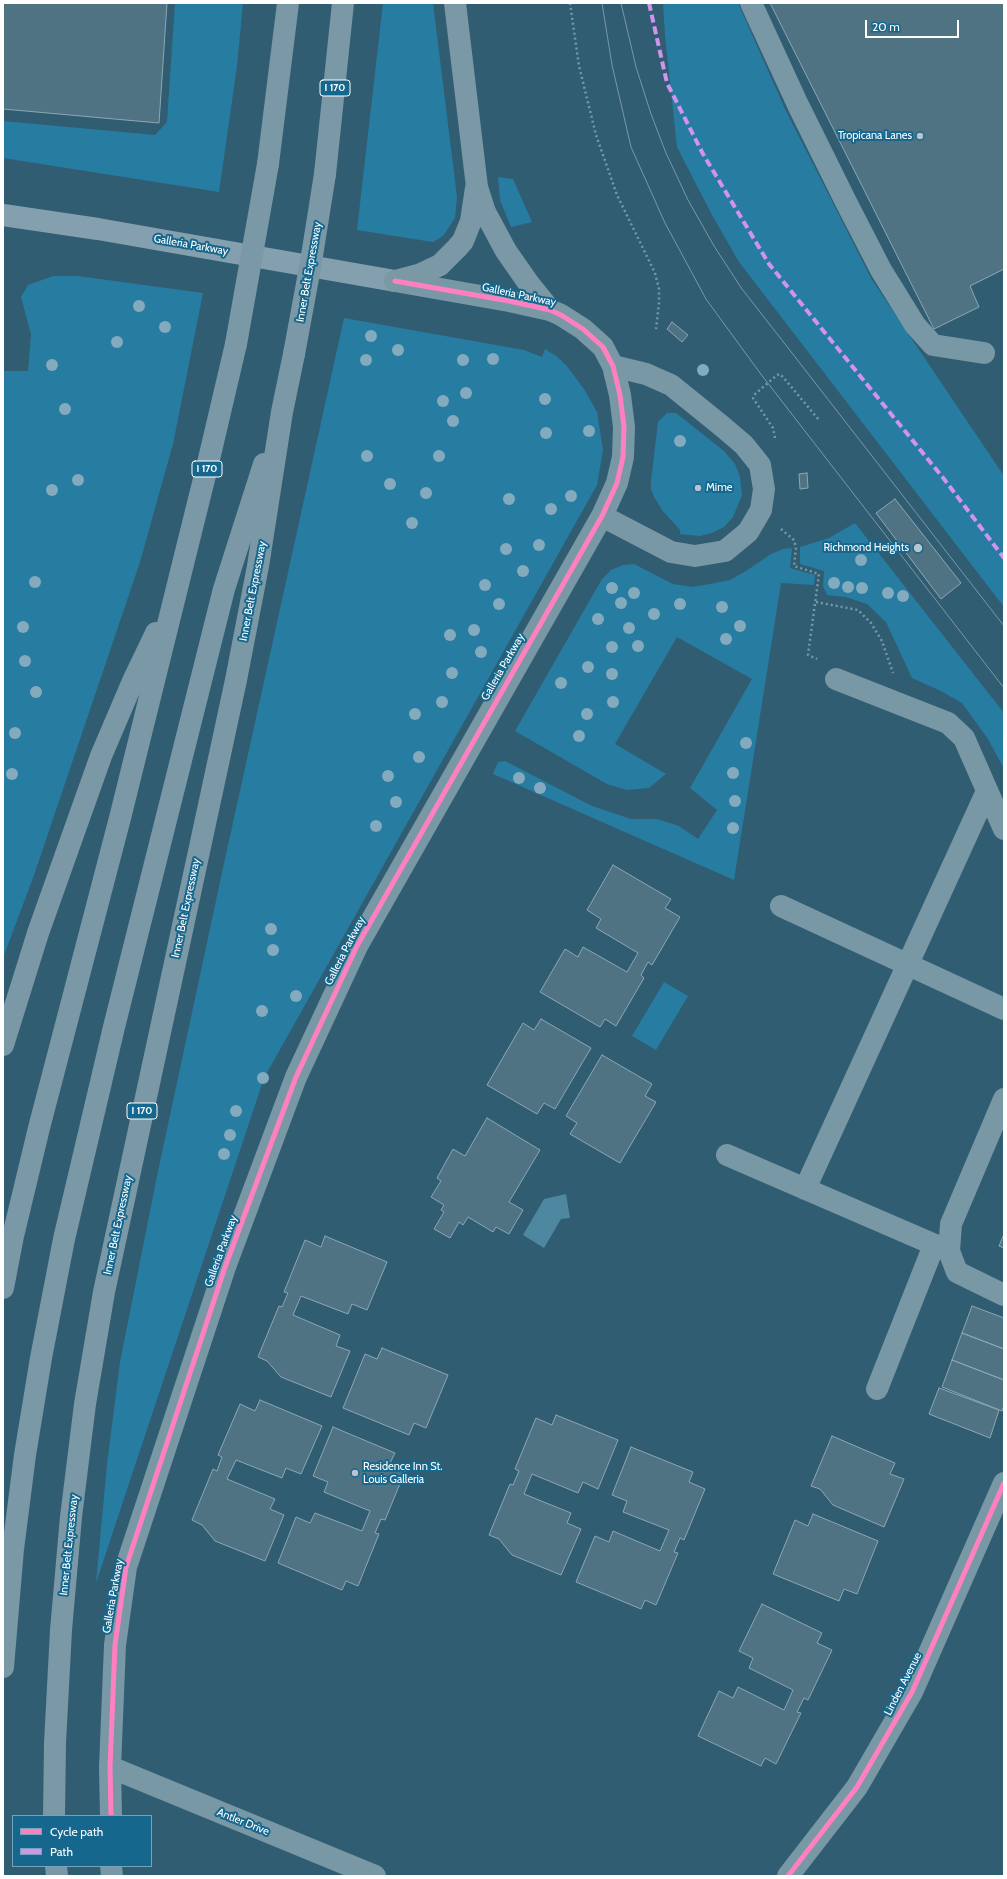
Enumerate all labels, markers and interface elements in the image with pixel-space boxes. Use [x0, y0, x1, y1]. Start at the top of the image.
scale bar [867, 12, 961, 38]
text: 20 m [872, 19, 900, 34]
road number: I 170 [320, 80, 350, 96]
place label: Tropicana Lanes [838, 129, 912, 143]
marker: Tropicana Lanes [915, 131, 925, 141]
street label: Inner Belt Expressway [294, 221, 324, 323]
street label: Galleria Parkway [153, 232, 229, 258]
street label: Galleria Parkway [481, 281, 557, 309]
road number: I 170 [192, 461, 222, 477]
place label: Mime [706, 481, 732, 495]
marker: Mime [693, 483, 703, 493]
street label: Inner Belt Expressway [237, 540, 269, 642]
place label: Richmond Heights [824, 541, 909, 555]
marker: Richmond Heights [912, 542, 924, 554]
street label: Galleria Parkway [478, 631, 528, 703]
street label: Inner Belt Expressway [169, 857, 203, 959]
street label: Galleria Parkway [322, 914, 368, 988]
road number: I 170 [127, 1103, 157, 1119]
street label: Inner Belt Expressway [101, 1174, 135, 1276]
street label: Galleria Parkway [202, 1213, 240, 1289]
place label: Residence Inn St. Louis Galleria [363, 1460, 443, 1486]
marker: Residence Inn St. Louis Galleria [350, 1468, 360, 1478]
street label: Inner Belt Expressway [57, 1494, 81, 1596]
street label: Galleria Parkway [100, 1558, 126, 1634]
street label: Linden Avenue [881, 1650, 925, 1718]
street label: Antler Drive [215, 1806, 271, 1838]
legend [12, 1815, 152, 1867]
text: Cycle path [50, 1824, 103, 1839]
text: Path [50, 1844, 73, 1859]

